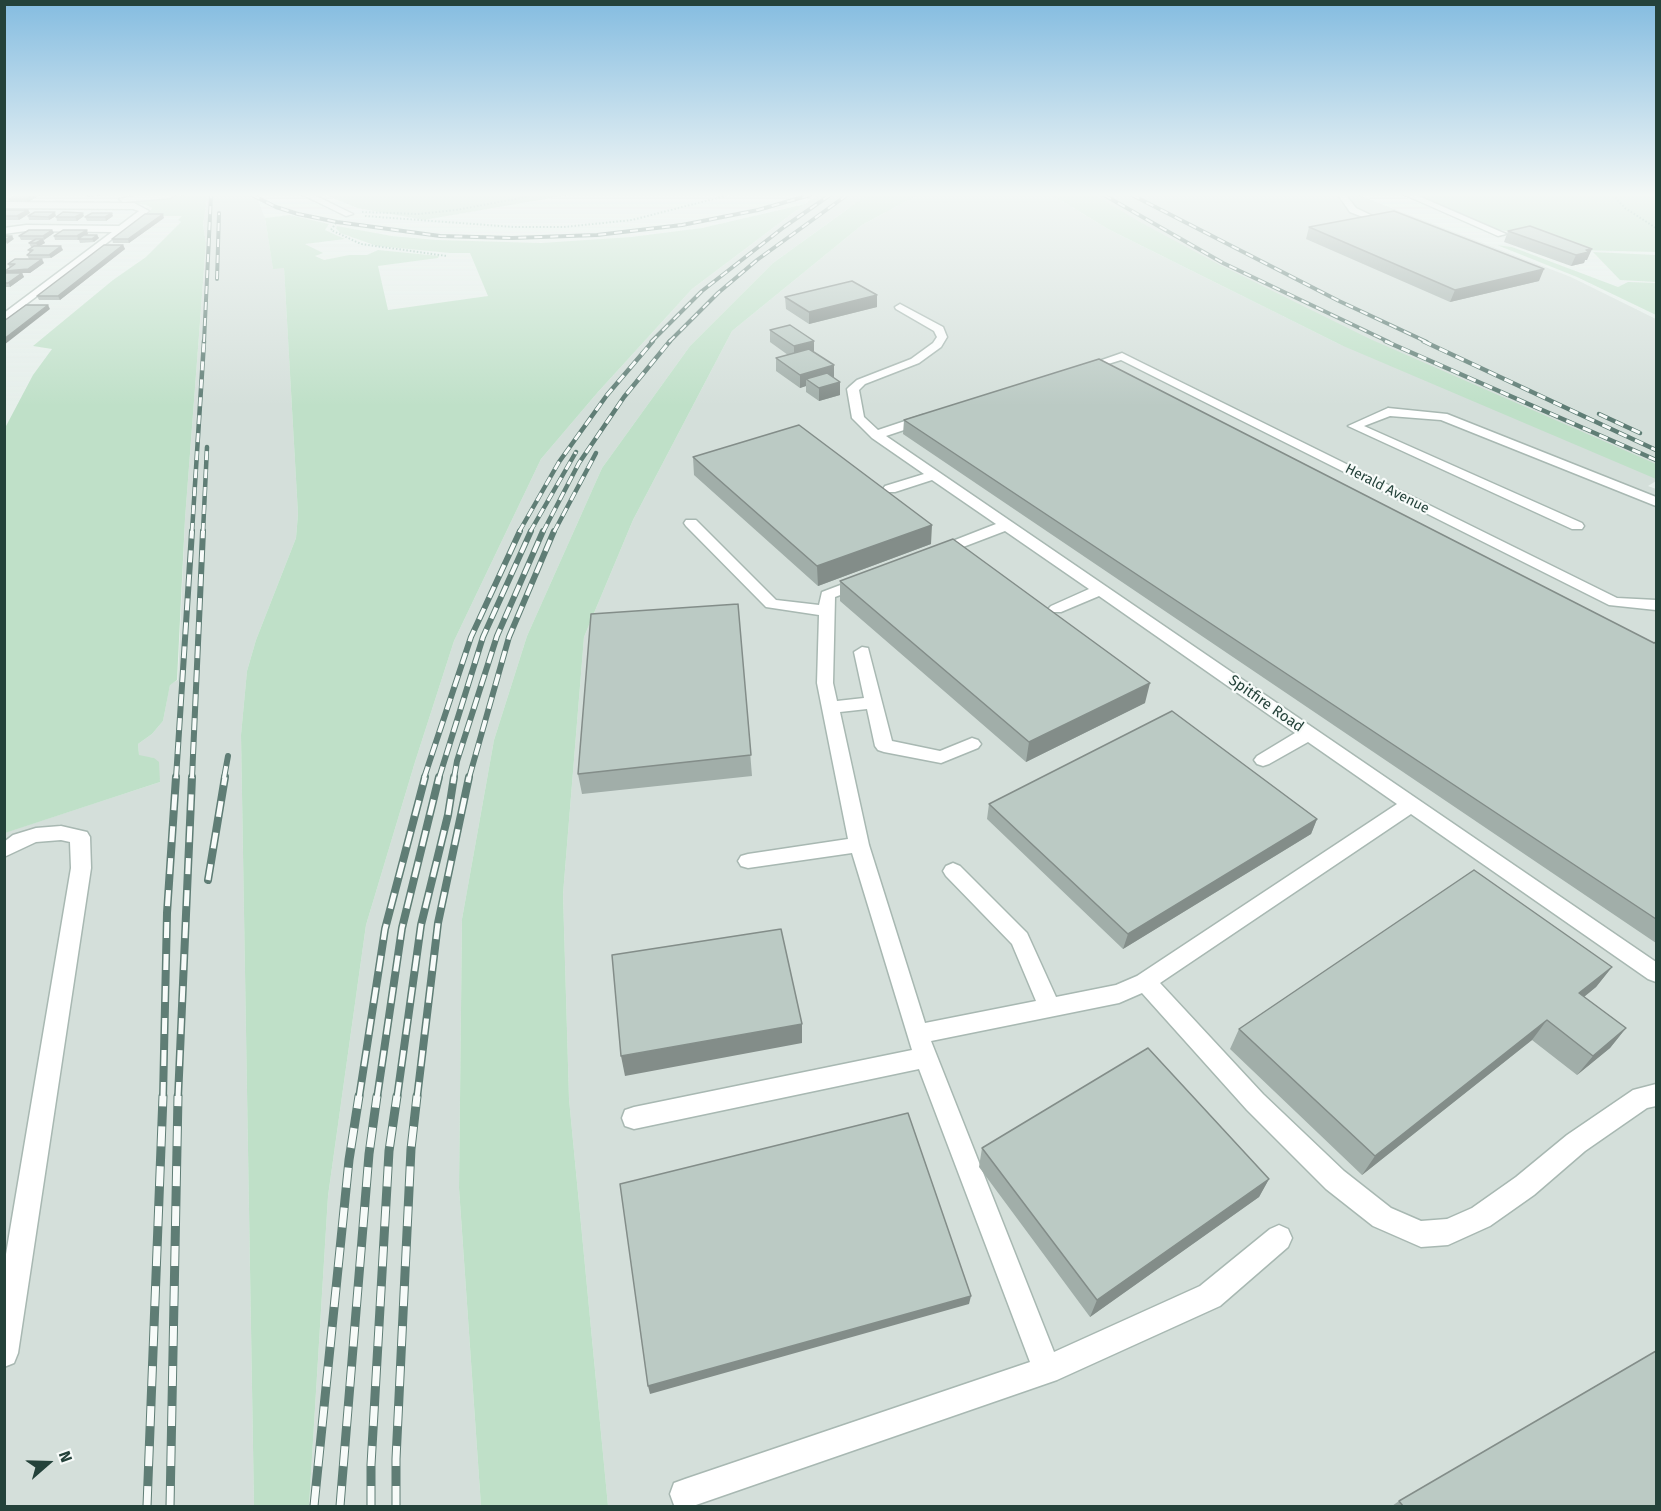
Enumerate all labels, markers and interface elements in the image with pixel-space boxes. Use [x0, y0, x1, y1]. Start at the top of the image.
street label: Herald Avenue [1342, 461, 1432, 517]
street label: Spitfire Road [1225, 672, 1307, 736]
north arrow [18, 1433, 78, 1493]
text: N [55, 1448, 76, 1465]

